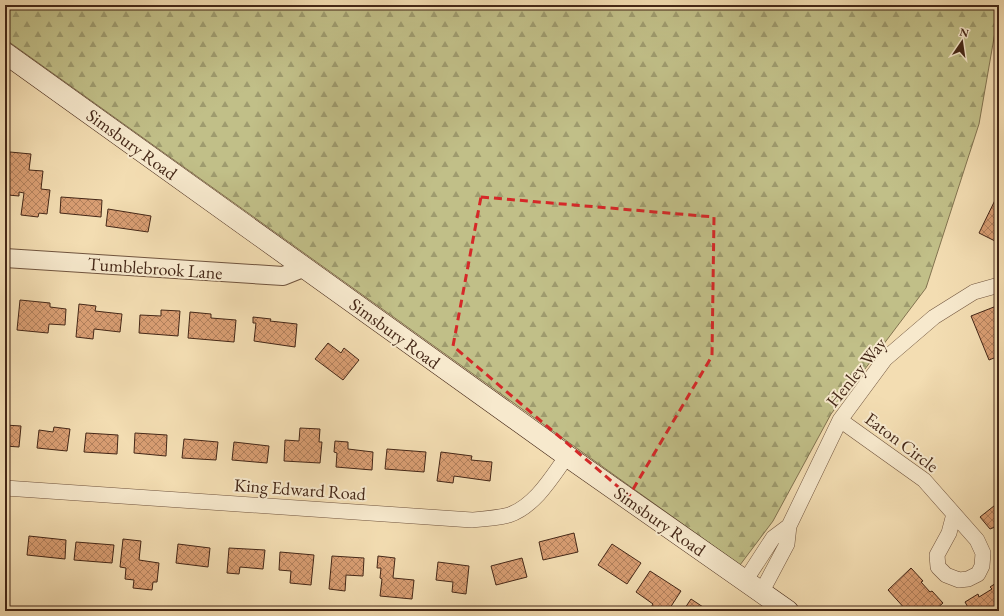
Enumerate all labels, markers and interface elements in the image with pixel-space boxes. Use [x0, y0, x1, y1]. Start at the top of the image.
north arrow [942, 22, 982, 62]
text: N [958, 24, 970, 40]
street label: Simsbury Road [82, 103, 183, 185]
street label: Tumblebrook Lane [87, 252, 223, 284]
street label: Simsbury Road [345, 292, 446, 374]
street label: Henley Way [821, 332, 891, 412]
street label: Eaton Circle [861, 407, 943, 477]
street label: King Edward Road [233, 473, 368, 505]
street label: Simsbury Road [610, 481, 711, 561]

